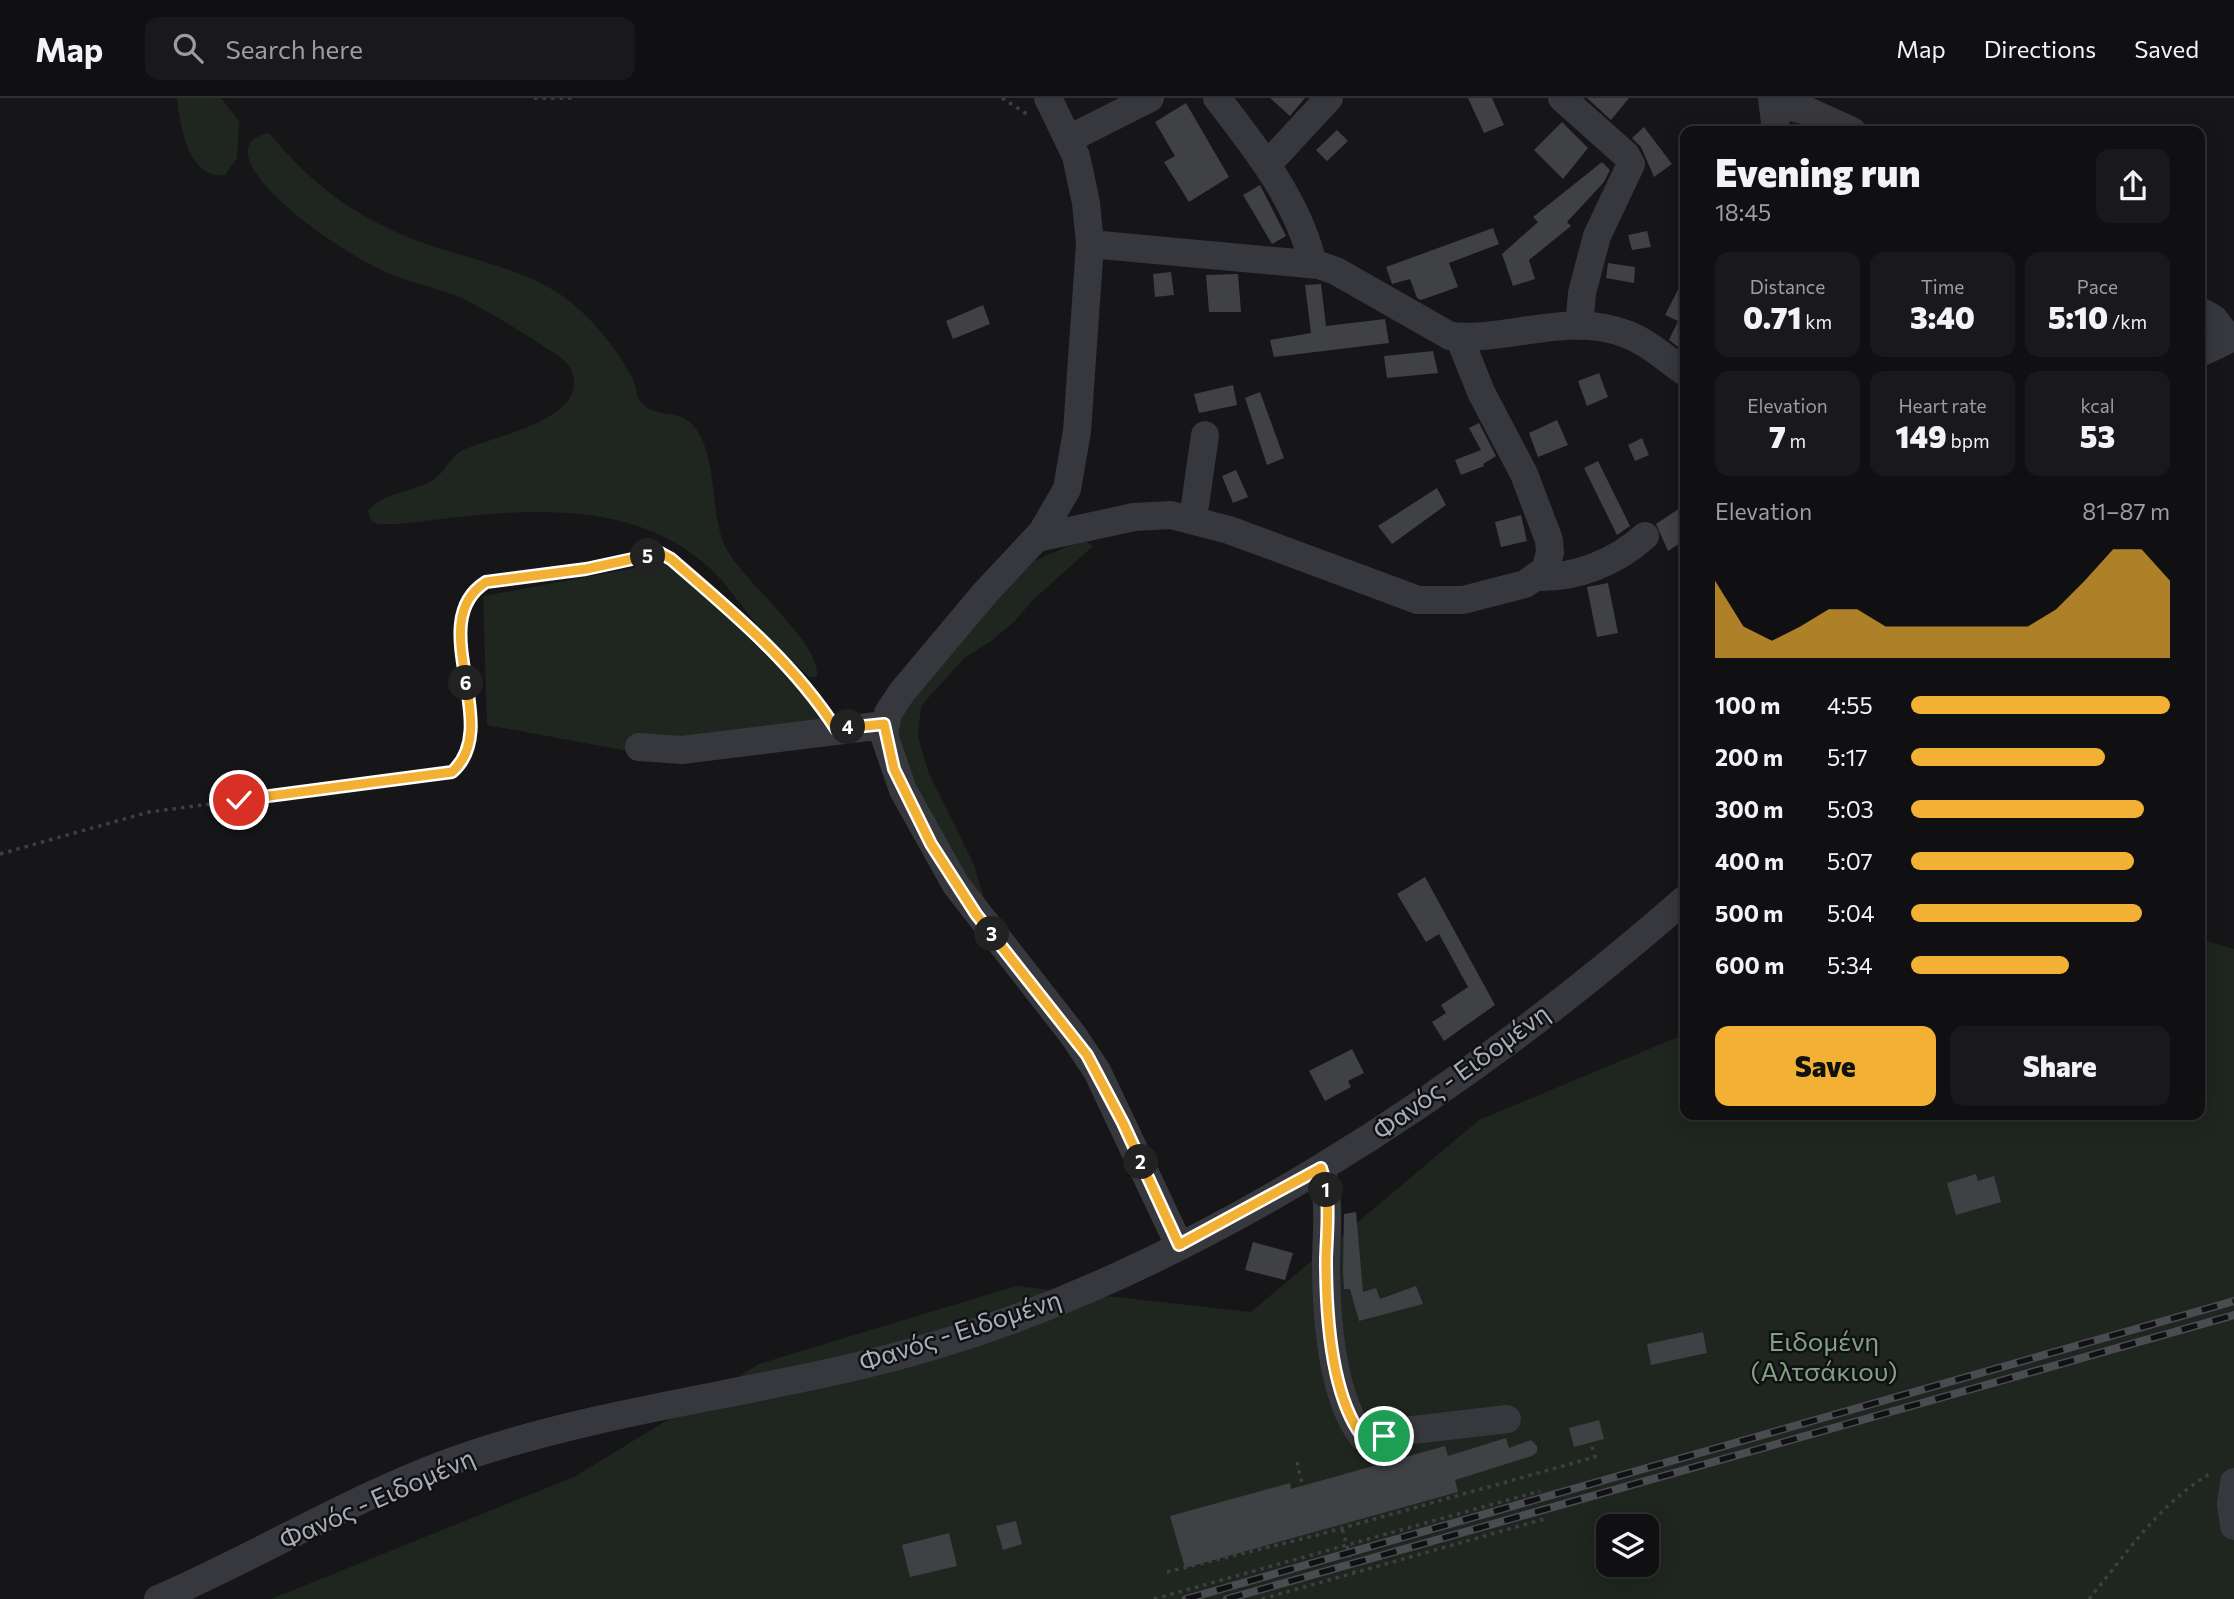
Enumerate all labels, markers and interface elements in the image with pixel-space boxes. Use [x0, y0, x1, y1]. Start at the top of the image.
search box [145, 17, 635, 80]
text: Map [35, 28, 103, 69]
icon: search [169, 29, 207, 67]
text: Search here [225, 33, 363, 64]
text: Map [1896, 34, 1946, 63]
text: Directions [1984, 34, 2096, 63]
text: Saved [2134, 34, 2199, 63]
text: Evening run [1715, 148, 1921, 195]
button: share [2096, 149, 2170, 223]
text: 18:45 [1715, 198, 1771, 226]
text: Distance [1750, 275, 1825, 298]
text: Time [1921, 275, 1964, 298]
text: Pace [2077, 275, 2118, 298]
text: 0.71 [1743, 298, 1802, 335]
text: 3:40 [1910, 298, 1975, 335]
text: 5:10 [2048, 298, 2108, 335]
text: km [1802, 310, 1832, 333]
text: /km [2108, 310, 2147, 333]
text: Elevation [1747, 394, 1828, 417]
text: Heart rate [1898, 394, 1987, 417]
text: kcal [2080, 394, 2115, 417]
text: 7 [1769, 417, 1786, 454]
text: 149 [1895, 417, 1947, 454]
text: 53 [2080, 417, 2115, 454]
text: m [1786, 429, 1806, 452]
text: bpm [1947, 429, 1990, 452]
text: Elevation [1715, 497, 1812, 525]
text: 81–87 m [2082, 497, 2170, 525]
pin: 5 [630, 538, 666, 574]
text: 5 [642, 544, 653, 567]
pin: 6 [448, 666, 484, 700]
text: 6 [460, 671, 471, 694]
text: 100 m [1715, 691, 1780, 719]
text: 4:55 [1827, 691, 1873, 719]
pin: 4 [830, 710, 866, 744]
text: 4 [842, 715, 853, 738]
text: 200 m [1715, 743, 1783, 771]
text: 5:17 [1827, 743, 1868, 771]
pin [209, 770, 269, 830]
icon: check [220, 781, 258, 819]
text: 300 m [1715, 795, 1783, 823]
text: 5:03 [1827, 795, 1874, 823]
text: 400 m [1715, 847, 1784, 875]
text: 5:07 [1827, 847, 1873, 875]
text: 500 m [1715, 899, 1783, 927]
text: 5:04 [1827, 899, 1874, 927]
pin: 3 [974, 916, 1010, 952]
text: 3 [986, 922, 997, 945]
text: 600 m [1715, 951, 1784, 979]
text: 5:34 [1827, 951, 1873, 979]
street label: Φανός - Ειδομένη [1366, 996, 1554, 1145]
button: Save [1715, 1026, 1936, 1106]
button: Share [1950, 1026, 2170, 1106]
pin: 2 [1124, 1144, 1158, 1180]
text: 2 [1135, 1150, 1146, 1173]
pin: 1 [1308, 1172, 1344, 1208]
text: 1 [1321, 1178, 1330, 1201]
street label: Φανός - Ειδομένη [855, 1282, 1064, 1377]
park label: Ειδομένη (Αλτσάκιου) [1751, 1325, 1897, 1386]
pin [1354, 1406, 1414, 1466]
icon: arrive [1365, 1417, 1403, 1455]
street label: Φανός - Ειδομένη [274, 1441, 479, 1555]
map controls [1596, 1514, 1659, 1577]
button: layers [1596, 1514, 1659, 1577]

